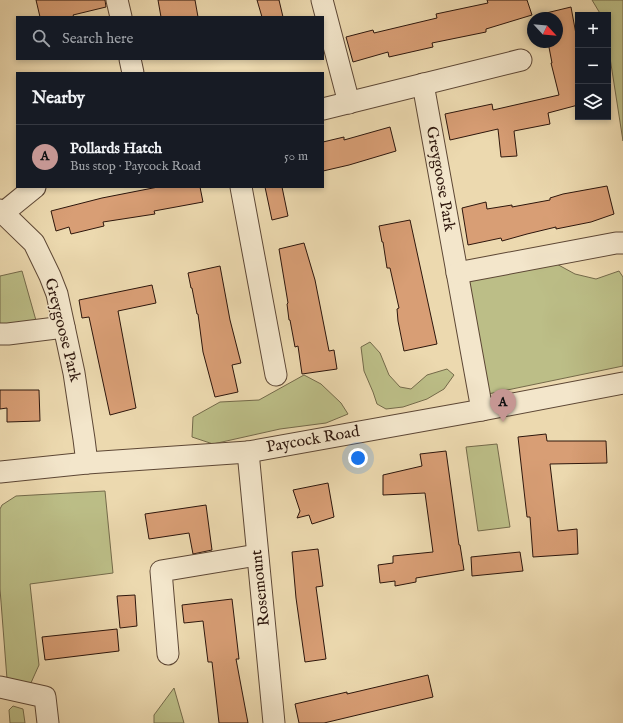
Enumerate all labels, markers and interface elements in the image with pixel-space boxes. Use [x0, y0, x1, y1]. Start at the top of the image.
north arrow [527, 12, 563, 48]
map controls [575, 12, 611, 120]
button: + [575, 12, 611, 48]
search box [16, 16, 324, 60]
icon: search [30, 27, 52, 49]
text: Search here [62, 29, 133, 48]
button: − [575, 48, 611, 84]
button: layers [575, 84, 611, 120]
text: Nearby [32, 88, 85, 109]
street label: Greygoose Park [421, 125, 459, 233]
text: Pollards Hatch [70, 139, 162, 158]
text: A [41, 148, 49, 165]
text: 50 m [284, 148, 308, 165]
text: Bus stop · Paycock Road [70, 158, 201, 175]
street label: Greygoose Park [39, 276, 85, 384]
pin: A [490, 389, 516, 422]
street label: Paycock Road [265, 422, 362, 458]
your location [348, 448, 368, 468]
street label: Rosemount [247, 548, 275, 627]

